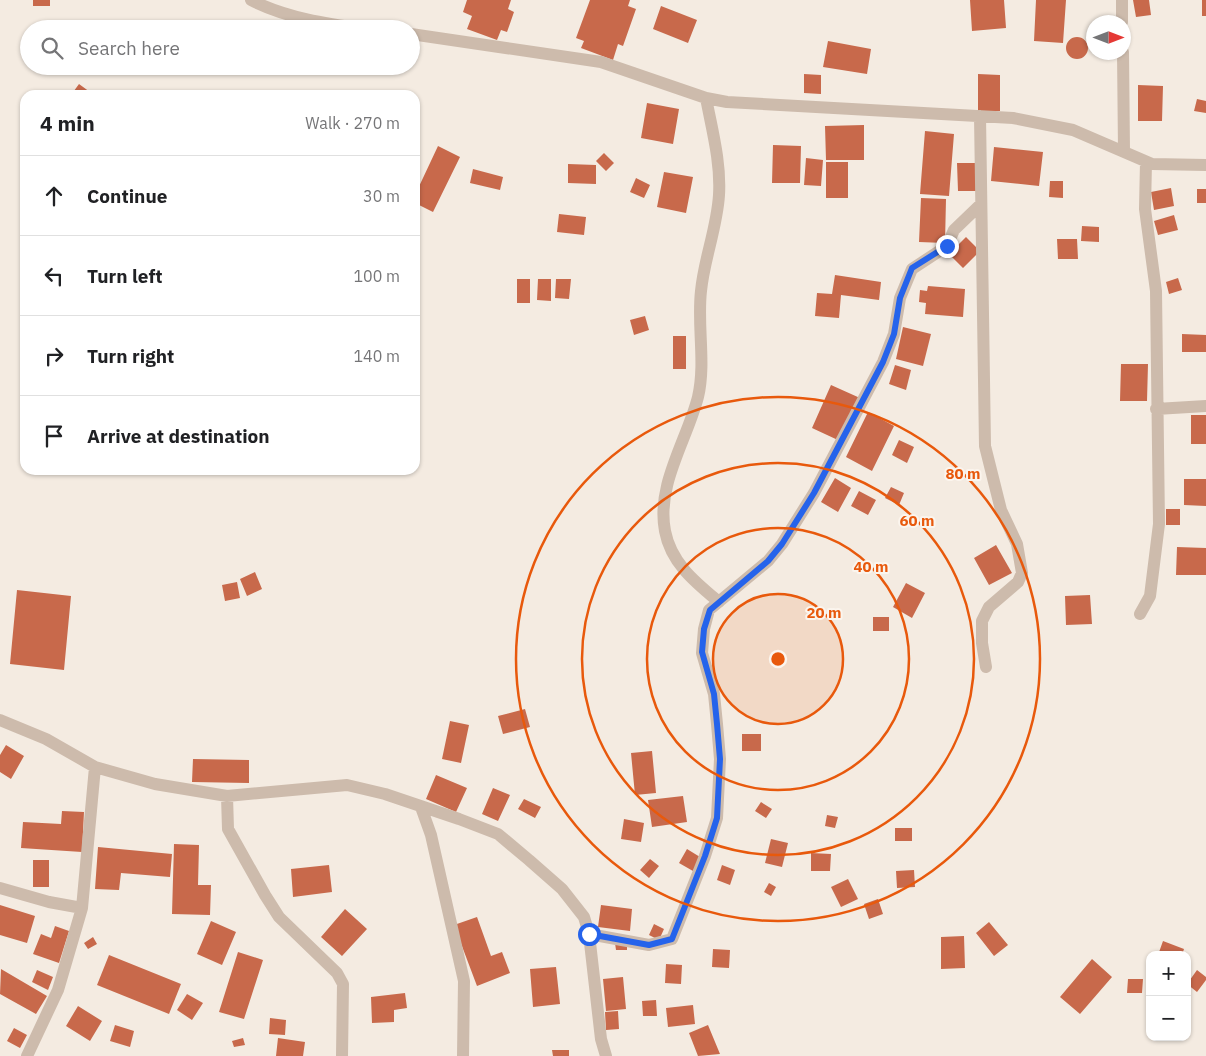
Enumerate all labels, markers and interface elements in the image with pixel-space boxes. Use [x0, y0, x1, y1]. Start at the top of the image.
north arrow [1086, 15, 1131, 60]
search box [20, 20, 420, 75]
icon: search [38, 34, 66, 62]
text: Search here [78, 36, 180, 60]
text: 4 min [40, 109, 95, 137]
text: Walk · 270 m [305, 113, 400, 133]
icon: ahead [40, 182, 68, 210]
text: Continue [87, 184, 167, 208]
text: 30 m [363, 186, 400, 206]
route end [936, 235, 959, 258]
icon: left [40, 262, 68, 290]
text: Turn left [87, 264, 163, 288]
text: 100 m [353, 266, 400, 286]
icon: right [40, 342, 68, 370]
text: Turn right [87, 344, 174, 368]
text: 140 m [353, 346, 400, 366]
icon: arrive [40, 422, 68, 450]
text: Arrive at destination [87, 424, 270, 448]
text: 80 m [946, 464, 980, 483]
text: 60 m [900, 511, 934, 530]
text: 40 m [854, 557, 888, 576]
text: 20 m [807, 603, 841, 622]
centre of rings [769, 650, 787, 668]
route start [578, 923, 601, 946]
map controls [1146, 951, 1191, 1041]
button: + [1146, 951, 1191, 996]
button: − [1146, 996, 1191, 1041]

